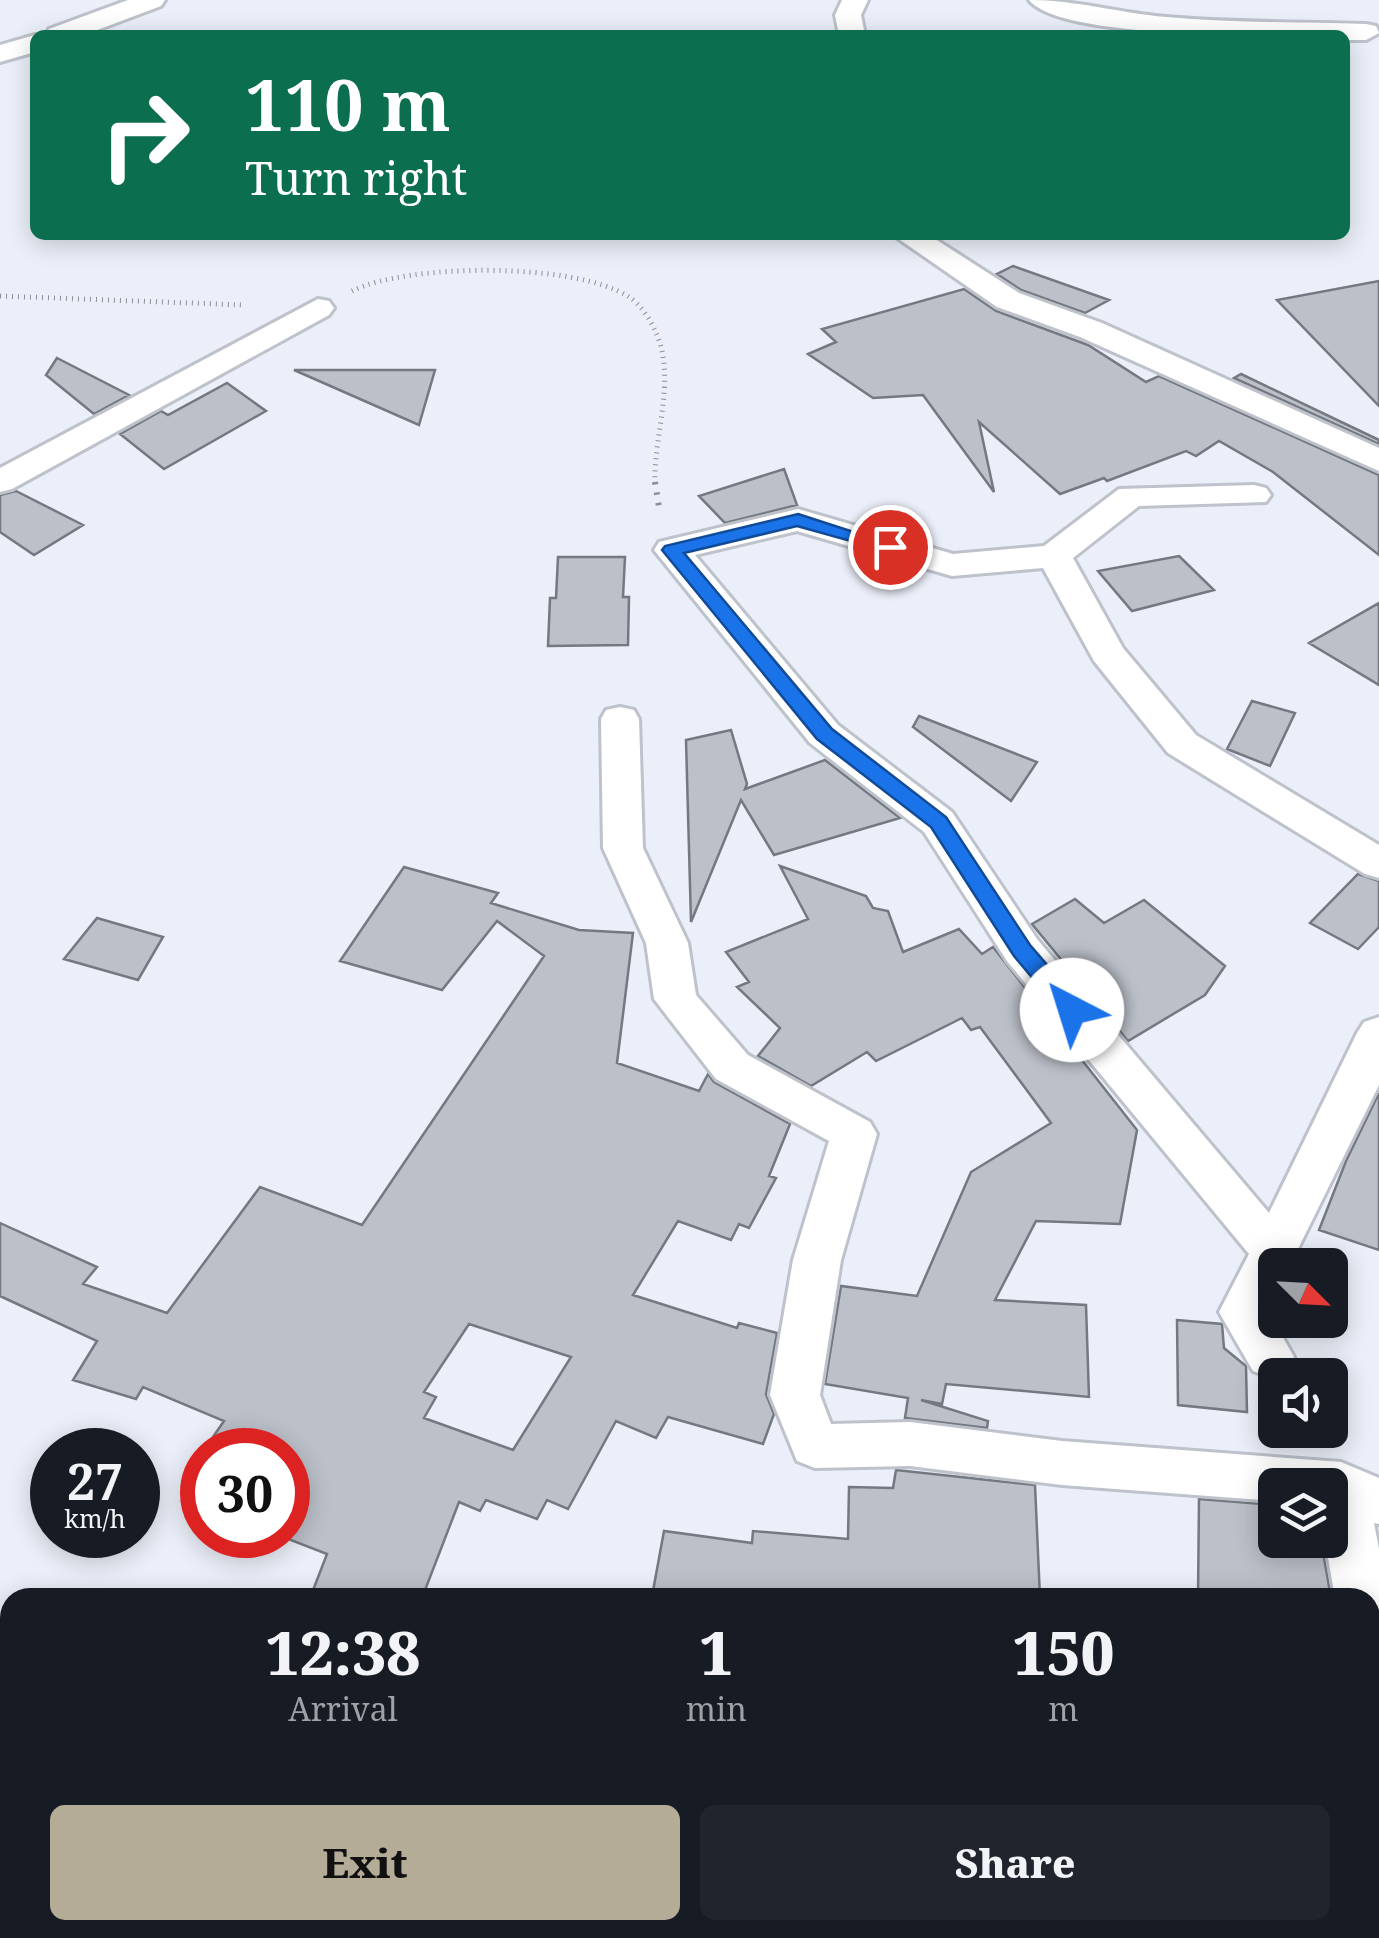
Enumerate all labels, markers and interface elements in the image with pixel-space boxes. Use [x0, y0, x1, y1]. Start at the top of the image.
text: 110 m [245, 56, 451, 152]
icon: right [80, 70, 210, 200]
text: Turn right [245, 147, 467, 208]
pin [848, 505, 933, 590]
icon: arrive [863, 520, 918, 575]
position arrow [1020, 958, 1124, 1062]
north arrow [1258, 1248, 1348, 1338]
map controls [1258, 1248, 1348, 1558]
button: sound [1258, 1358, 1348, 1448]
speed limit sign: 30 [180, 1428, 310, 1558]
text: 27 [67, 1447, 123, 1515]
button: layers [1258, 1468, 1348, 1558]
text: km/h [64, 1501, 126, 1535]
text: 12:38 [266, 1611, 420, 1693]
text: 1 [699, 1611, 733, 1693]
text: 150 [1012, 1611, 1114, 1693]
text: Arrival [288, 1687, 398, 1730]
text: min [686, 1687, 747, 1730]
text: m [1048, 1687, 1079, 1730]
button: Exit [50, 1805, 680, 1920]
button: Share [700, 1805, 1330, 1920]

